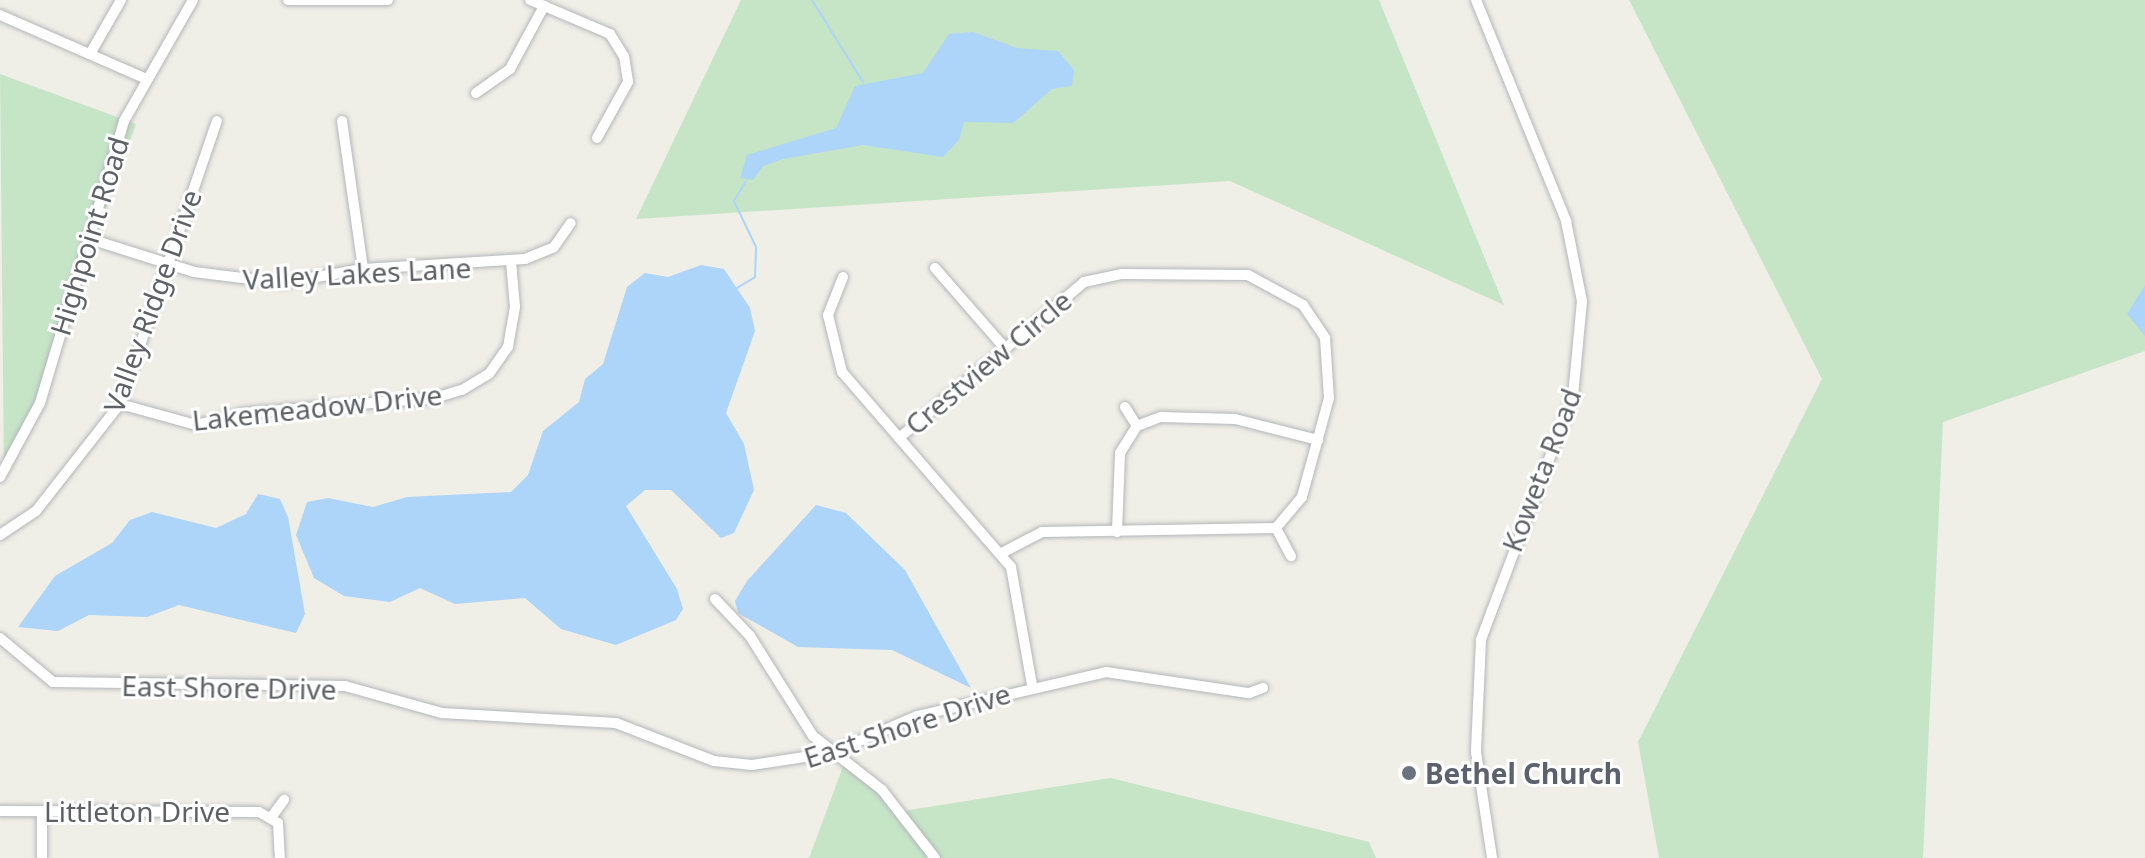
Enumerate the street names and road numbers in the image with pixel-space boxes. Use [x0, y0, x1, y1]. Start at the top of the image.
street label: Highpoint Road [43, 133, 135, 339]
street label: Valley Ridge Drive [96, 185, 208, 417]
street label: Valley Lakes Lane [242, 250, 472, 296]
street label: Crestview Circle [898, 283, 1078, 441]
street label: Lakemeadow Drive [190, 377, 444, 437]
street label: Koweta Road [1495, 384, 1587, 556]
street label: East Shore Drive [121, 668, 337, 706]
street label: East Shore Drive [800, 676, 1014, 774]
street label: Littleton Drive [44, 794, 230, 828]

